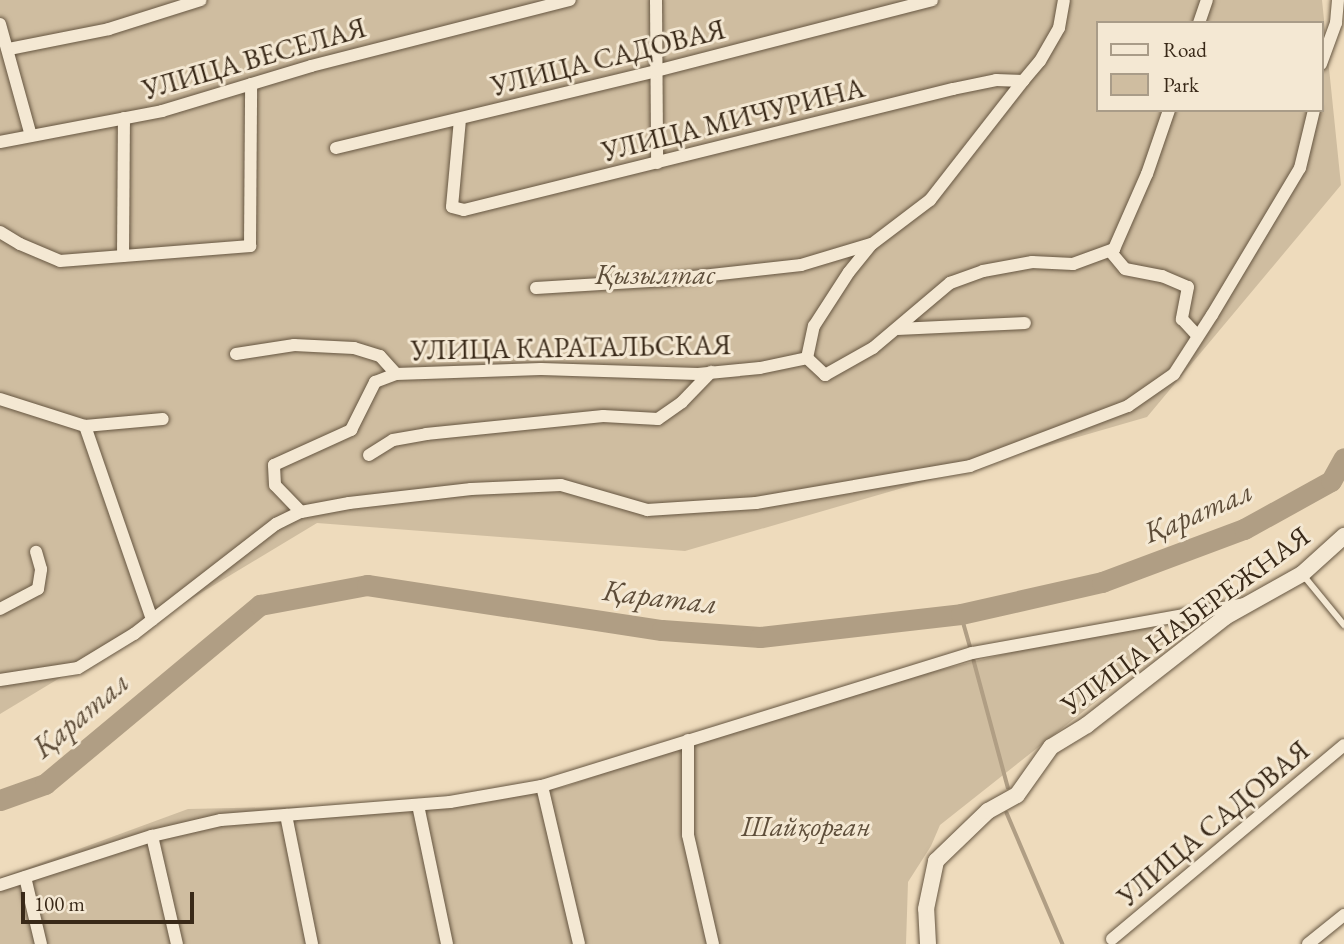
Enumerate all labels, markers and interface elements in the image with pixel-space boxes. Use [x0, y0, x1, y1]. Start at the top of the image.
street label: УЛИЦА ВЕСЕЛАЯ [138, 10, 370, 106]
street label: УЛИЦА САДОВАЯ [488, 12, 728, 102]
legend [1096, 21, 1323, 112]
text: Road [1163, 36, 1207, 63]
street label: УЛИЦА МИЧУРИНА [598, 70, 868, 168]
text: Park [1163, 71, 1199, 98]
park label: Қызылтас [595, 257, 715, 291]
street label: УЛИЦА КАРАТАЛЬСКАЯ [410, 327, 732, 367]
water label: Қаратал [1138, 473, 1258, 551]
street label: УЛИЦА НАБЕРЕЖНАЯ [1054, 519, 1316, 721]
water label: Қаратал [601, 572, 719, 622]
water label: Қаратал [25, 664, 137, 766]
street label: УЛИЦА САДОВАЯ [1110, 733, 1316, 913]
park label: Шайқорған [741, 809, 871, 843]
scale bar [24, 878, 198, 922]
text: 100 m [34, 890, 85, 917]

